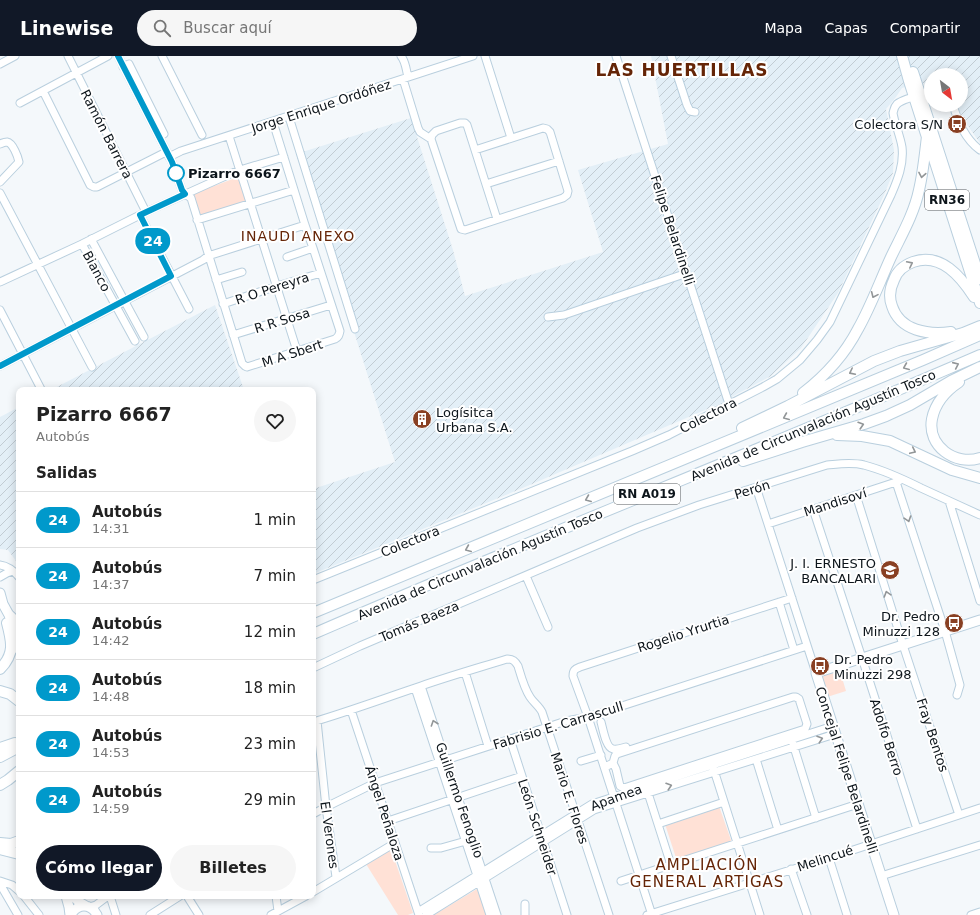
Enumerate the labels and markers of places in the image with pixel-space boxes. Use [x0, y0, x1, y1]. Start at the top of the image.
bus stop icon: Colectora S/N [946, 113, 968, 135]
place label: Colectora S/N [854, 117, 943, 132]
marker: Pizarro 6667 [167, 164, 185, 182]
place label: Pizarro 6667 [188, 166, 281, 181]
place label: Logísitca Urbana S.A. [436, 405, 513, 435]
building icon: Logísitca Urbana S.A. [411, 408, 433, 430]
place label: J. I. ERNESTO BANCALARI [789, 556, 876, 586]
school or university icon: J. I. ERNESTO BANCALARI [879, 559, 901, 581]
place label: Dr. Pedro Minuzzi 128 [862, 609, 940, 639]
bus stop icon: Dr. Pedro Minuzzi 128 [943, 612, 965, 634]
place label: Dr. Pedro Minuzzi 298 [834, 652, 912, 682]
bus stop icon: Dr. Pedro Minuzzi 298 [809, 655, 831, 677]

